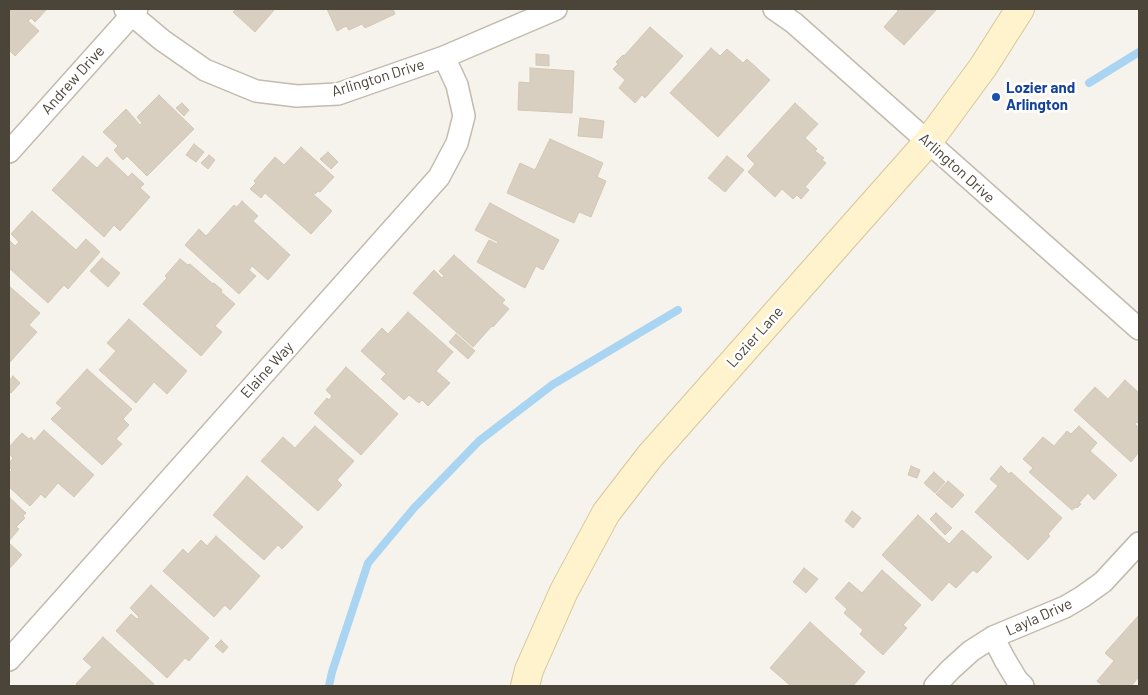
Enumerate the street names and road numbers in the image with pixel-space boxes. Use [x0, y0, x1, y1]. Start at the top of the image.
street label: Andrew Drive [38, 42, 108, 118]
street label: Arlington Drive [330, 55, 426, 101]
street label: Arlington Drive [915, 129, 999, 207]
street label: Lozier Lane [723, 303, 787, 371]
street label: Elaine Way [237, 338, 297, 402]
street label: Layla Drive [1003, 594, 1075, 640]

